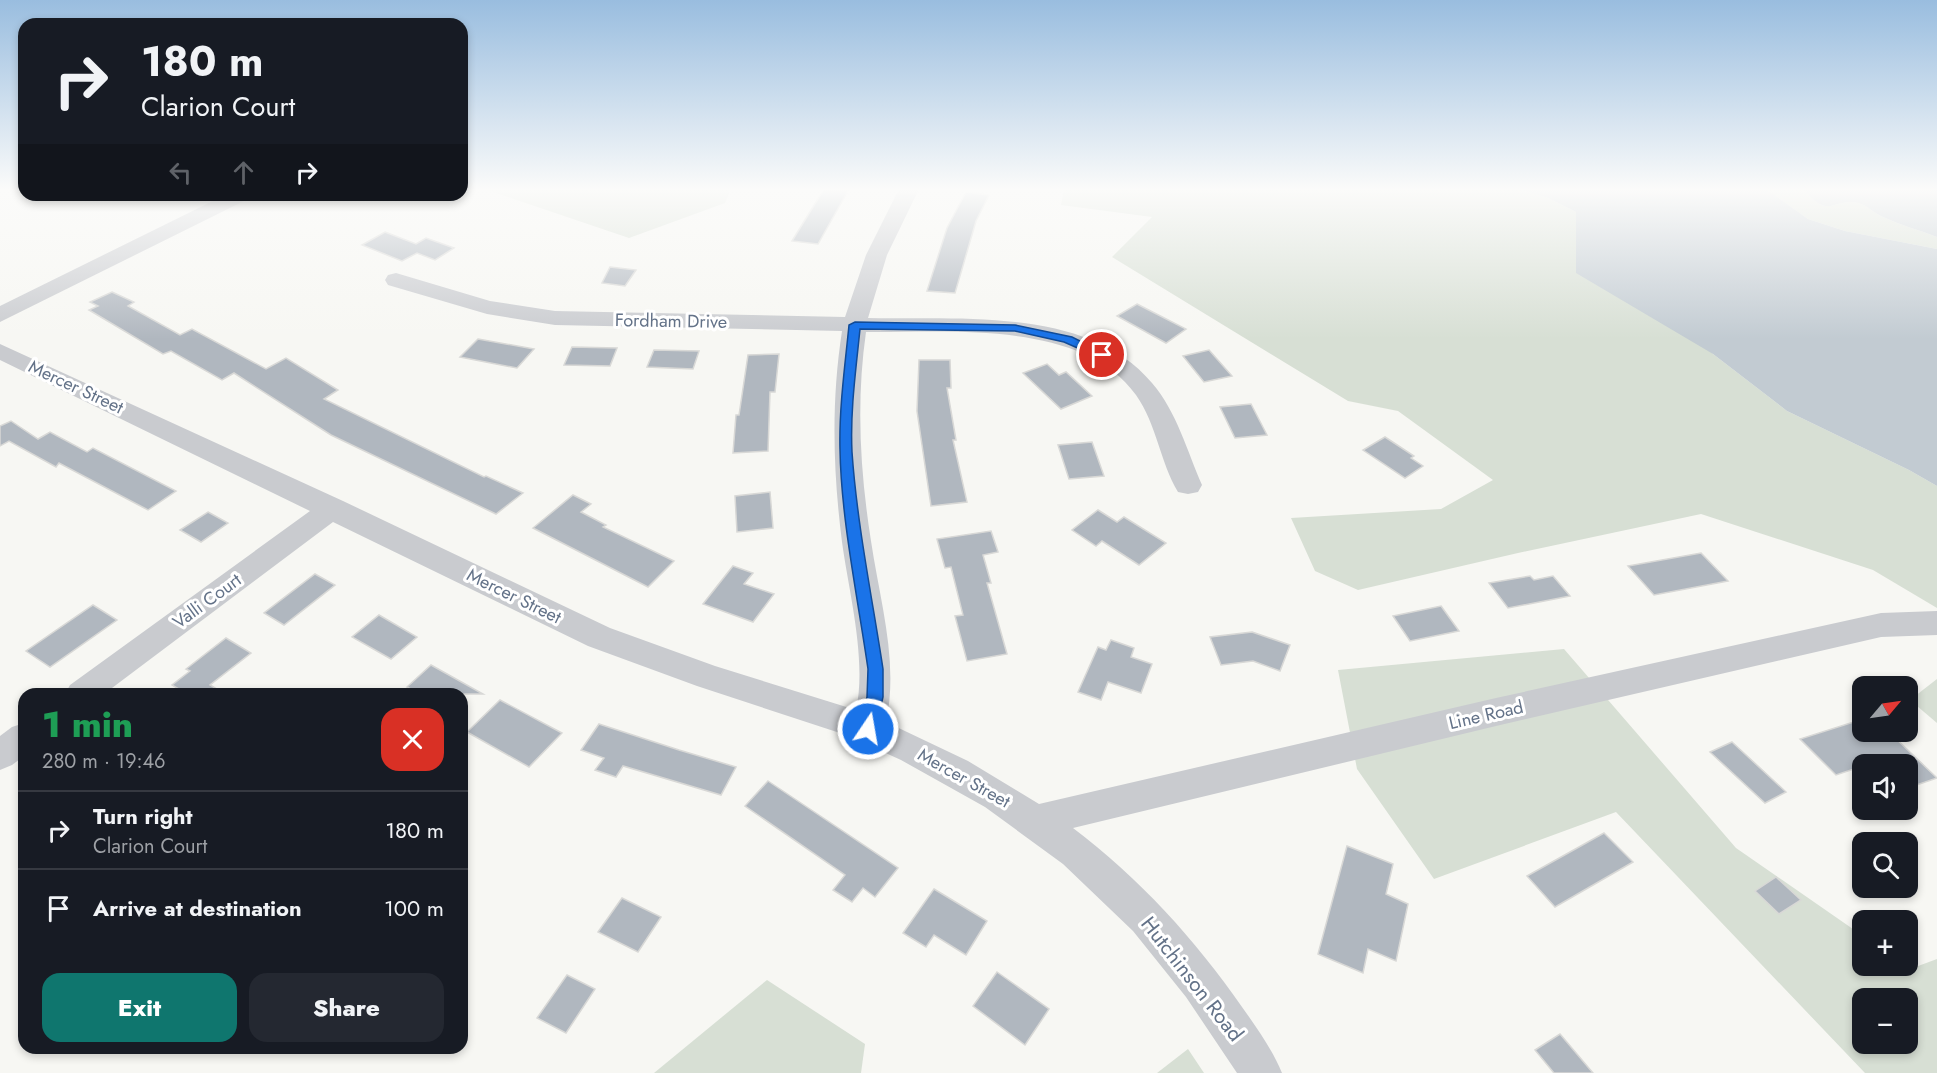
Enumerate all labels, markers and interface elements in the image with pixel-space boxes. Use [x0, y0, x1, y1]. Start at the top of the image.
text: 180 m [141, 31, 264, 92]
icon: right [42, 42, 120, 120]
text: Clarion Court [141, 87, 295, 126]
icon: left [164, 156, 197, 189]
icon: ahead [227, 156, 260, 189]
icon: right [290, 156, 323, 189]
street label: Fordham Drive [615, 307, 727, 335]
pin [1076, 329, 1127, 380]
icon: arrive [1085, 338, 1118, 371]
street label: Mercer Street [24, 354, 128, 421]
street label: Mercer Street [462, 562, 566, 630]
street label: Valli Court [167, 567, 247, 635]
north arrow [1852, 676, 1918, 742]
map controls [1852, 676, 1918, 1054]
street label: Line Road [1446, 694, 1526, 736]
position arrow [836, 697, 900, 761]
text: 1 min [42, 698, 133, 750]
button: close [381, 708, 444, 771]
street label: Mercer Street [913, 742, 1016, 814]
text: 280 m · 19:46 [42, 747, 166, 776]
button: sound [1852, 754, 1918, 820]
text: Turn right [93, 800, 193, 832]
icon: right [42, 814, 75, 847]
text: 180 m [385, 814, 444, 846]
text: Clarion Court [93, 832, 207, 861]
button: search [1852, 832, 1918, 898]
icon: arrive [42, 892, 75, 925]
text: Arrive at destination [93, 892, 302, 924]
text: 100 m [384, 892, 444, 924]
street label: Hutchinson Road [1134, 910, 1250, 1048]
button: + [1852, 910, 1918, 976]
button: Exit [42, 973, 237, 1042]
button: Share [249, 973, 444, 1042]
button: − [1852, 988, 1918, 1054]

